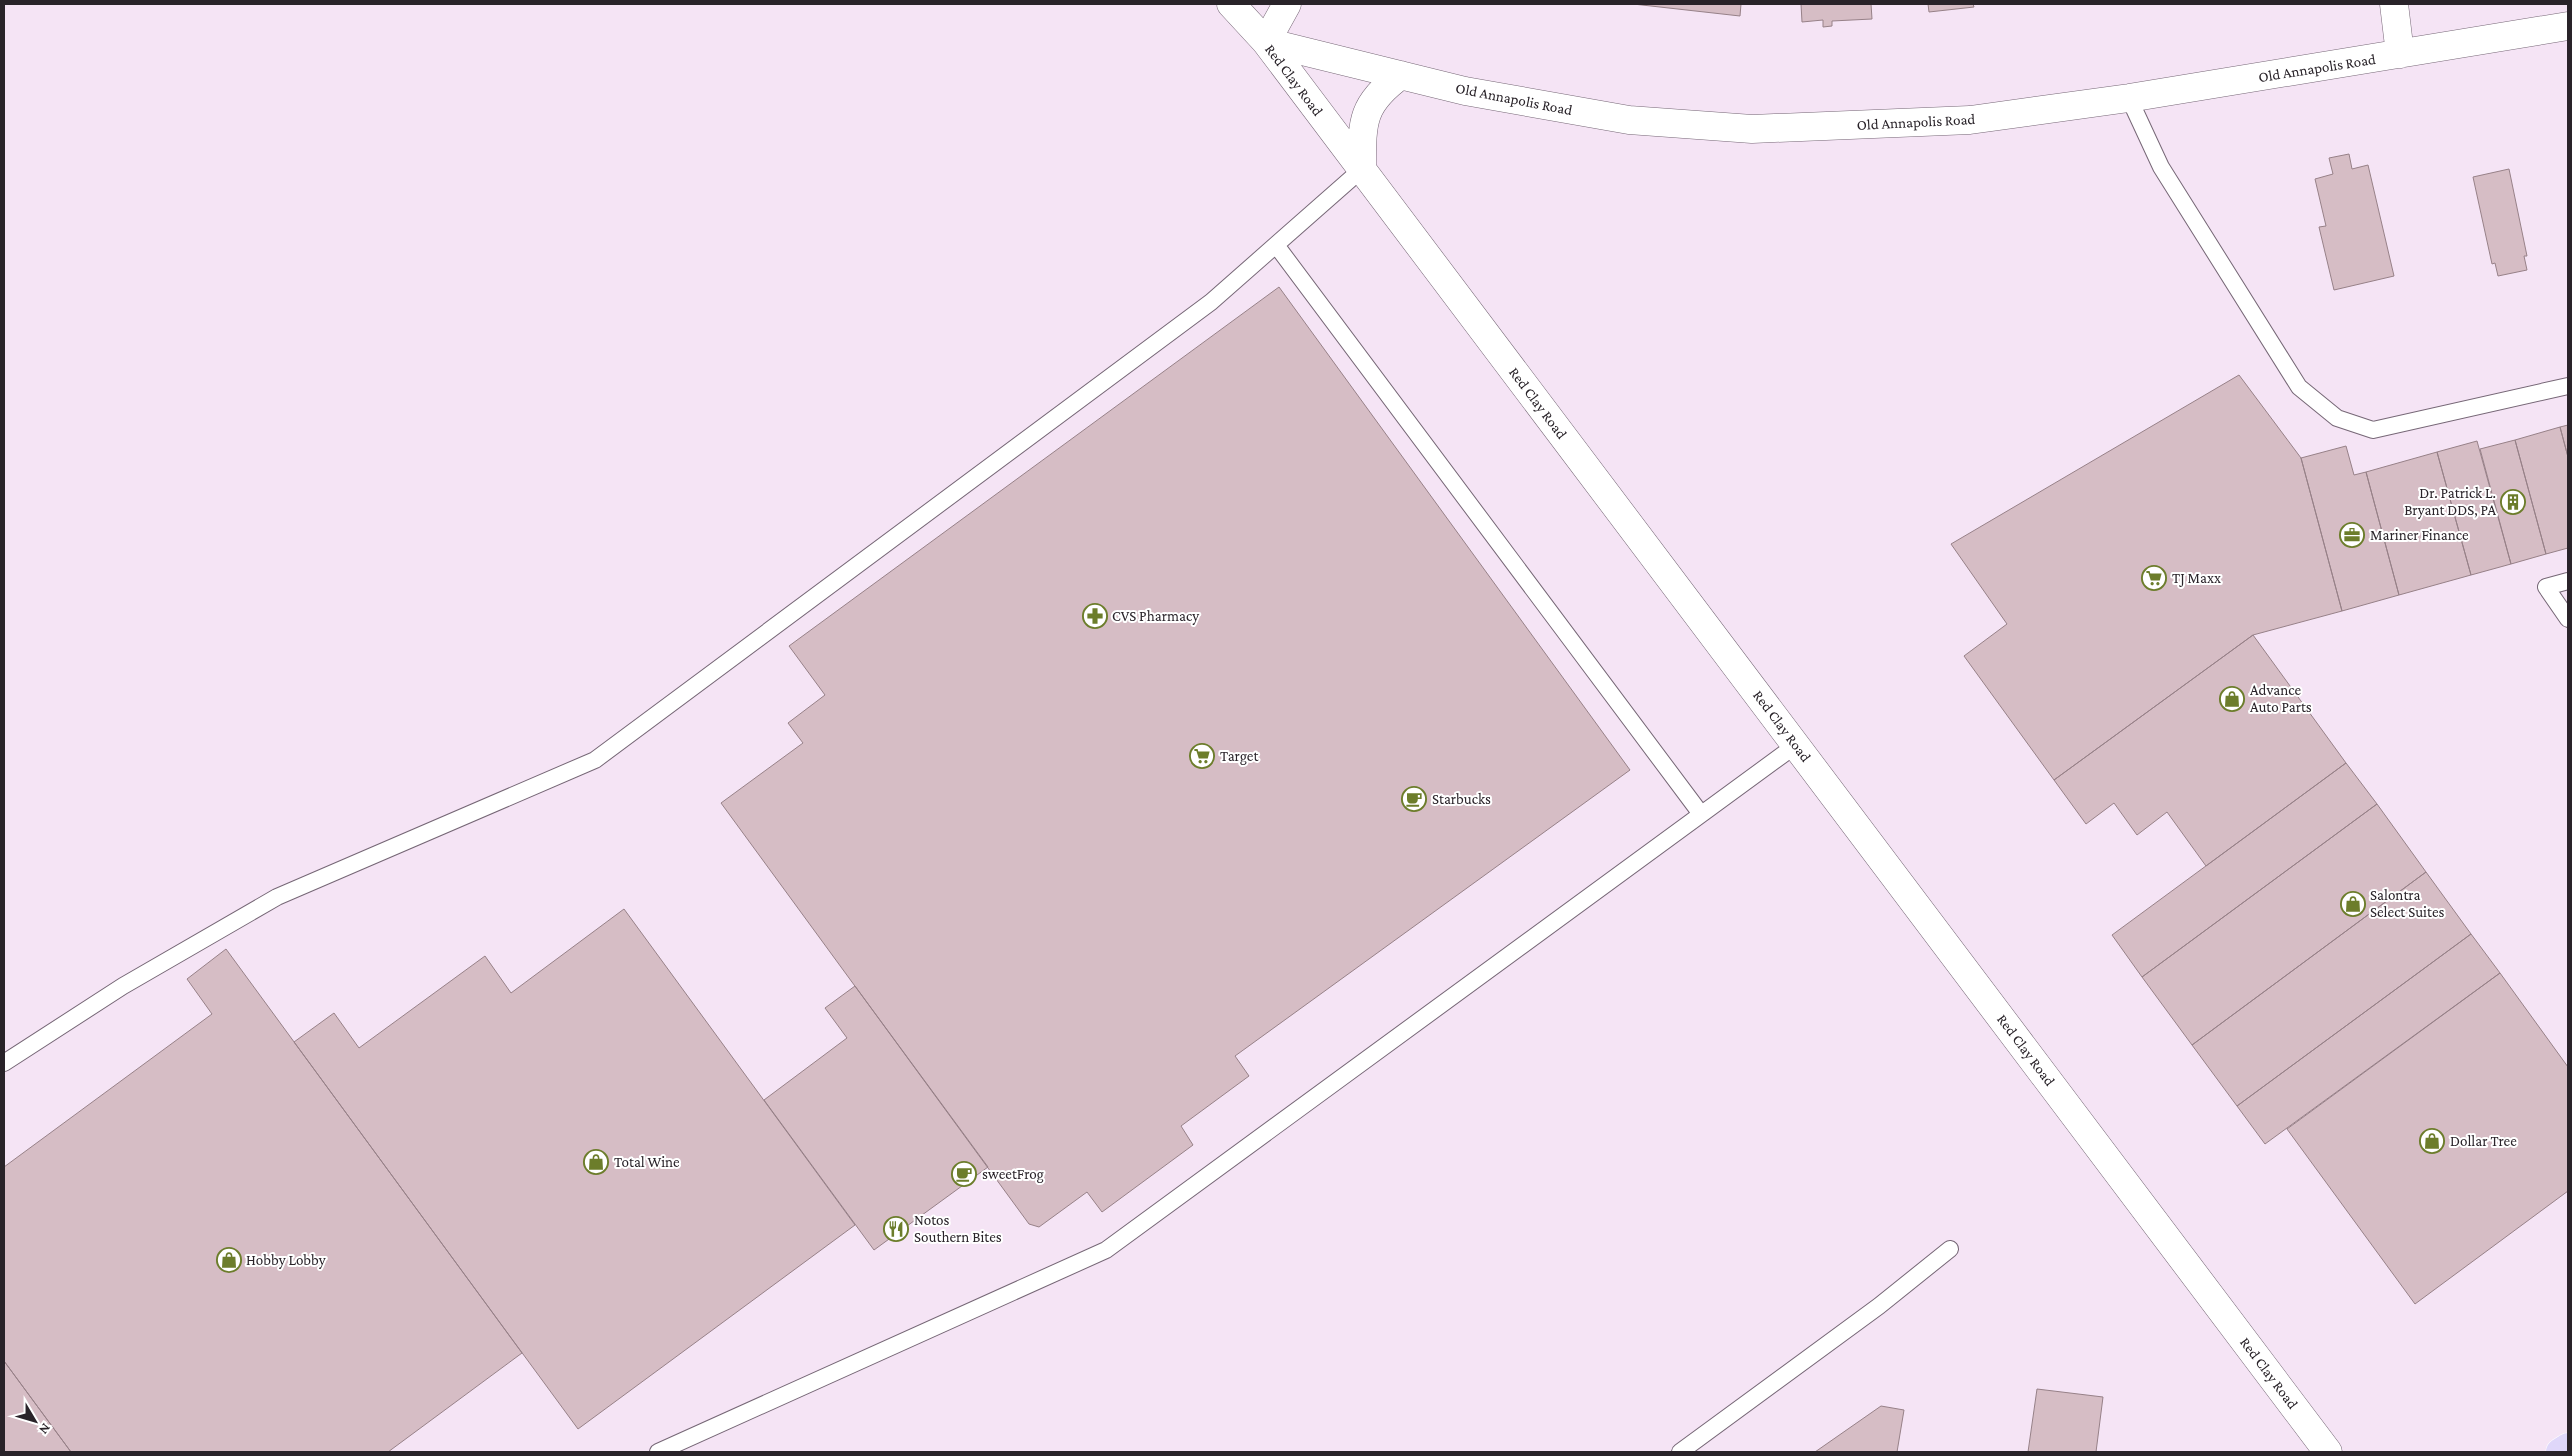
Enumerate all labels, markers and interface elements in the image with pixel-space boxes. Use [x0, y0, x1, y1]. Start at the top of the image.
street label: Red Clay Road [1261, 41, 1326, 120]
street label: Old Annapolis Road [2257, 51, 2377, 86]
street label: Old Annapolis Road [1454, 80, 1574, 119]
street label: Old Annapolis Road [1856, 111, 1976, 134]
street label: Red Clay Road [1505, 364, 1570, 443]
place label: Dr. Patrick L. Bryant DDS, PA [2404, 485, 2496, 519]
building icon: Dr. Patrick L. Bryant DDS, PA [2500, 489, 2526, 515]
office icon: Mariner Finance [2339, 522, 2365, 548]
place label: Mariner Finance [2370, 527, 2469, 543]
supermarket icon: TJ Maxx [2141, 565, 2167, 591]
place label: TJ Maxx [2172, 570, 2221, 587]
pharmacy icon: CVS Pharmacy [1082, 603, 1108, 629]
place label: CVS Pharmacy [1112, 608, 1199, 625]
place label: Advance Auto Parts [2250, 682, 2312, 715]
shop icon: Advance Auto Parts [2219, 686, 2245, 712]
street label: Red Clay Road [1749, 687, 1814, 766]
supermarket icon: Target [1189, 743, 1215, 769]
place label: Target [1220, 748, 1259, 765]
cafe icon: Starbucks [1401, 786, 1427, 812]
place label: Starbucks [1432, 791, 1491, 807]
place label: Salontra Select Suites [2370, 887, 2444, 920]
shop icon: Salontra Select Suites [2340, 891, 2366, 917]
street label: Red Clay Road [1993, 1011, 2058, 1090]
shop icon: Dollar Tree [2419, 1128, 2445, 1154]
place label: Dollar Tree [2450, 1133, 2517, 1149]
shop icon: Total Wine [583, 1149, 609, 1175]
place label: Total Wine [614, 1154, 680, 1170]
cafe icon: sweetFrog [951, 1161, 977, 1187]
place label: sweetFrog [982, 1166, 1044, 1183]
place label: Notos Southern Bites [914, 1212, 1002, 1245]
restaurant icon: Notos Southern Bites [883, 1216, 909, 1242]
shop icon: Hobby Lobby [216, 1247, 242, 1273]
place label: Hobby Lobby [246, 1252, 326, 1269]
street label: Red Clay Road [2236, 1334, 2301, 1413]
north arrow [10, 1396, 60, 1446]
text: N [36, 1420, 54, 1438]

